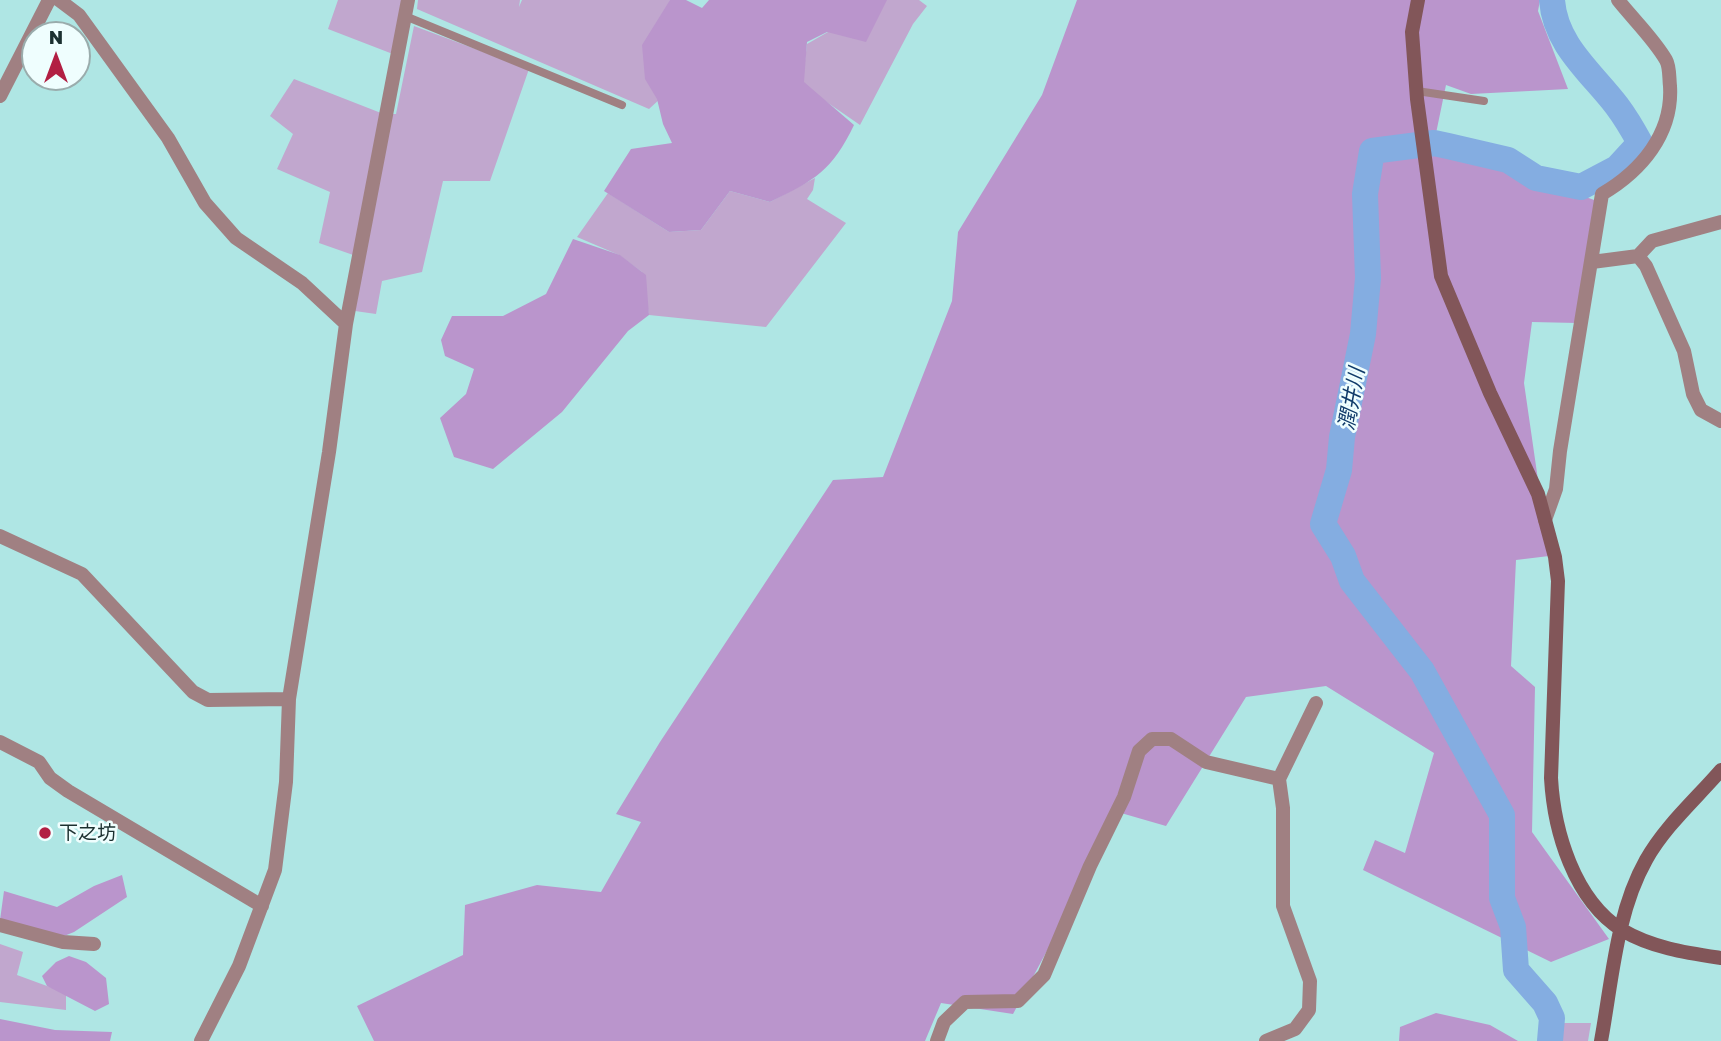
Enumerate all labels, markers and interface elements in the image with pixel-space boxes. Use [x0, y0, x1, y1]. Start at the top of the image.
north arrow [21, 21, 91, 91]
text: N [49, 25, 63, 48]
water label: 潤井川 [1334, 366, 1370, 432]
place label: 下之坊 [59, 822, 116, 844]
marker: 下之坊 [37, 825, 53, 841]

